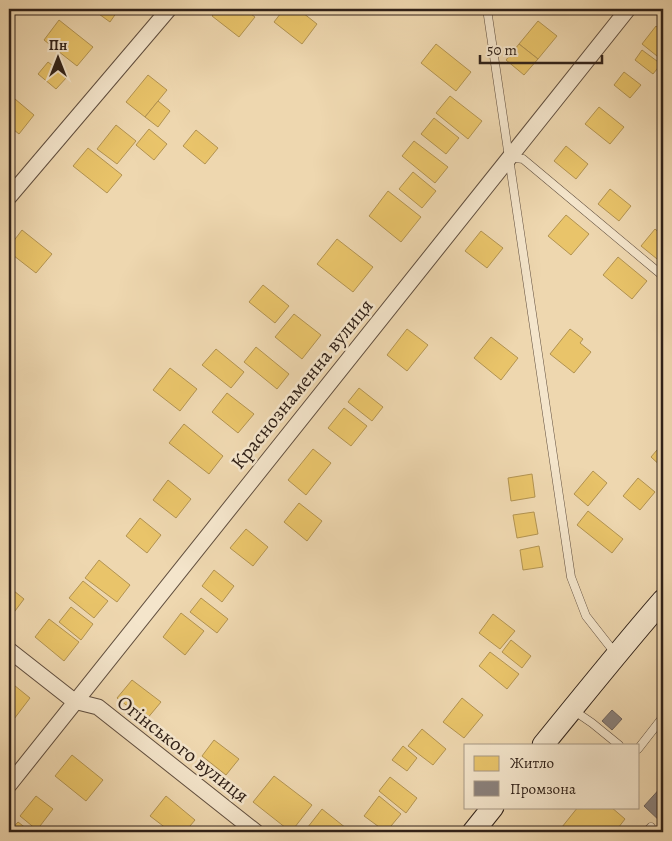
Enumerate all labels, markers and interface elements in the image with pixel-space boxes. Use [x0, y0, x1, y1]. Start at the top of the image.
north arrow [32, 32, 82, 82]
scale bar [480, 32, 602, 64]
text: Пн [49, 36, 67, 55]
text: 50 m [487, 40, 517, 60]
street label: Краснознаменна вулиця [225, 293, 379, 475]
street label: Огінського вулиця [111, 689, 255, 809]
legend [464, 744, 640, 808]
text: Житло [510, 753, 554, 773]
text: Промзона [510, 779, 576, 799]

